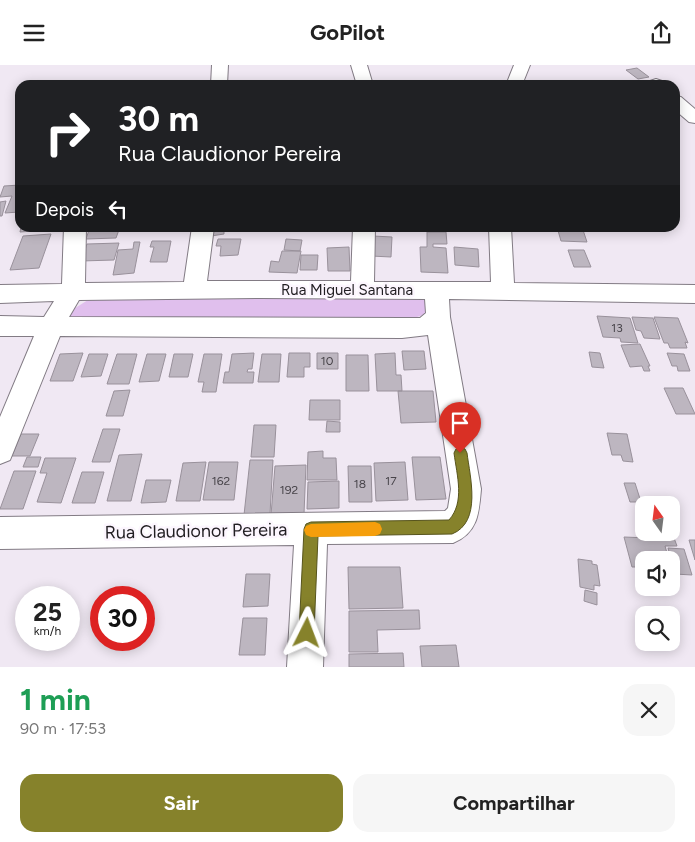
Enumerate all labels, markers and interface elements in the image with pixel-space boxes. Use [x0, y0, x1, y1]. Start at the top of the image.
icon: menu [20, 19, 48, 47]
text: GoPilot [310, 19, 385, 46]
icon: share [647, 19, 675, 47]
text: 30 m [118, 98, 199, 140]
icon: right [35, 100, 100, 165]
text: Rua Claudionor Pereira [118, 140, 341, 167]
icon: left [104, 195, 132, 223]
text: Depois [35, 198, 94, 221]
street label: Rua Miguel Santana [281, 281, 413, 299]
house number: 13 [611, 321, 623, 335]
house number: 10 [321, 354, 334, 368]
pin [439, 402, 481, 453]
icon: arrive [446, 409, 474, 437]
house number: 162 [212, 474, 230, 488]
house number: 17 [385, 474, 397, 488]
house number: 18 [354, 477, 366, 491]
house number: 192 [280, 483, 298, 497]
north arrow [635, 496, 680, 541]
map controls [635, 496, 680, 651]
street label: Rua Claudionor Pereira [104, 518, 288, 544]
button: sound [635, 551, 680, 596]
speed limit sign: 30 [90, 586, 155, 651]
text: 25 [33, 597, 62, 627]
position arrow [280, 606, 332, 658]
button: search [635, 606, 680, 651]
text: km/h [34, 624, 61, 638]
text: 1 min [20, 681, 91, 718]
button: close [623, 684, 675, 736]
text: 90 m · 17:53 [20, 719, 106, 738]
button: Sair [20, 774, 343, 832]
button: Compartilhar [353, 774, 675, 832]

